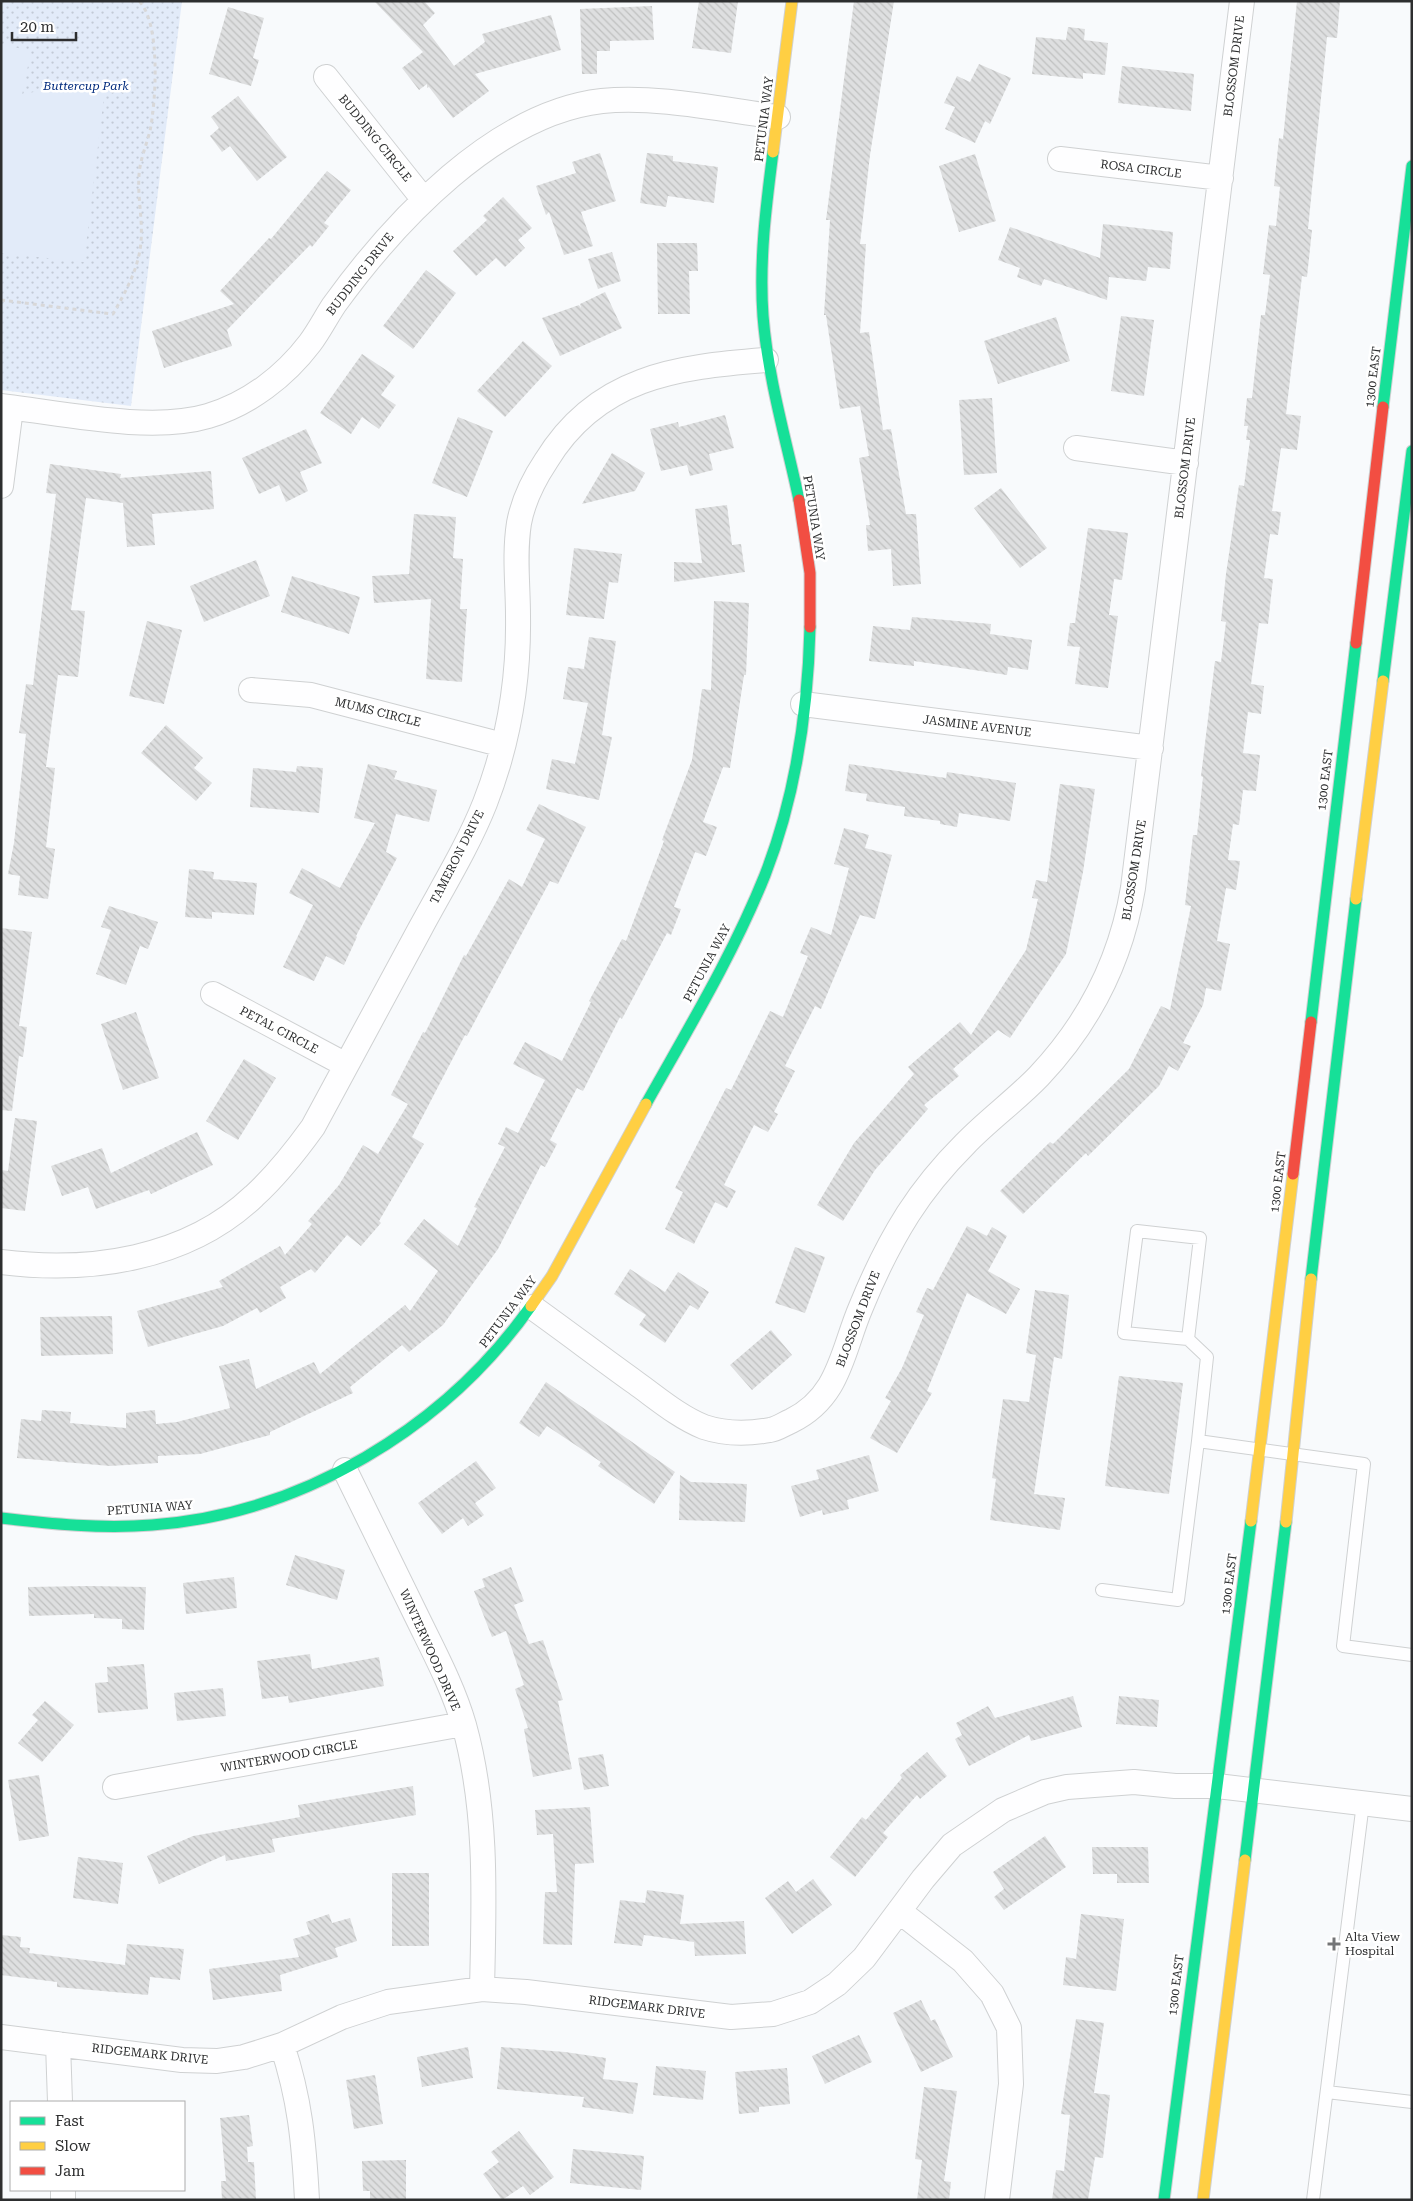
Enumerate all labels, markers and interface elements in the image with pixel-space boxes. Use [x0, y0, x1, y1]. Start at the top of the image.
scale bar [12, 10, 76, 42]
street label: BLOSSOM DRIVE [1221, 15, 1247, 117]
text: 20 m [20, 18, 55, 36]
street label: PETUNIA WAY [752, 75, 776, 163]
park label: Buttercup Park [42, 79, 129, 93]
street label: BUDDING CIRCLE [336, 92, 414, 184]
street label: ROSA CIRCLE [1100, 157, 1182, 181]
street label: BUDDING DRIVE [323, 230, 397, 318]
street label: 1300 EAST [1362, 346, 1384, 408]
street label: BLOSSOM DRIVE [1172, 417, 1198, 519]
street label: PETUNIA WAY [800, 474, 828, 562]
street label: MUMS CIRCLE [334, 695, 422, 729]
street label: JASMINE AVENUE [922, 712, 1032, 740]
street label: 1300 EAST [1314, 749, 1336, 811]
street label: TAMERON DRIVE [427, 808, 487, 906]
street label: BLOSSOM DRIVE [1119, 819, 1149, 921]
street label: PETUNIA WAY [681, 921, 734, 1004]
street label: PETAL CIRCLE [237, 1003, 321, 1057]
street label: 1300 EAST [1267, 1151, 1289, 1213]
street label: BLOSSOM DRIVE [833, 1269, 883, 1369]
street label: PETUNIA WAY [476, 1273, 540, 1351]
street label: PETUNIA WAY [107, 1498, 194, 1518]
street label: 1300 EAST [1218, 1553, 1240, 1615]
street label: WINTERWOOD DRIVE [397, 1587, 463, 1713]
street label: WINTERWOOD CIRCLE [220, 1737, 358, 1775]
place label: Alta View Hospital [1345, 1930, 1400, 1958]
marker: Alta View Hospital [1327, 1937, 1341, 1951]
street label: 1300 EAST [1165, 1954, 1187, 2016]
street label: RIDGEMARK DRIVE [588, 1993, 706, 2021]
street label: RIDGEMARK DRIVE [91, 2041, 209, 2067]
legend [10, 2101, 185, 2191]
text: Fast [55, 2112, 85, 2130]
text: Slow [55, 2137, 91, 2155]
text: Jam [55, 2162, 85, 2180]

